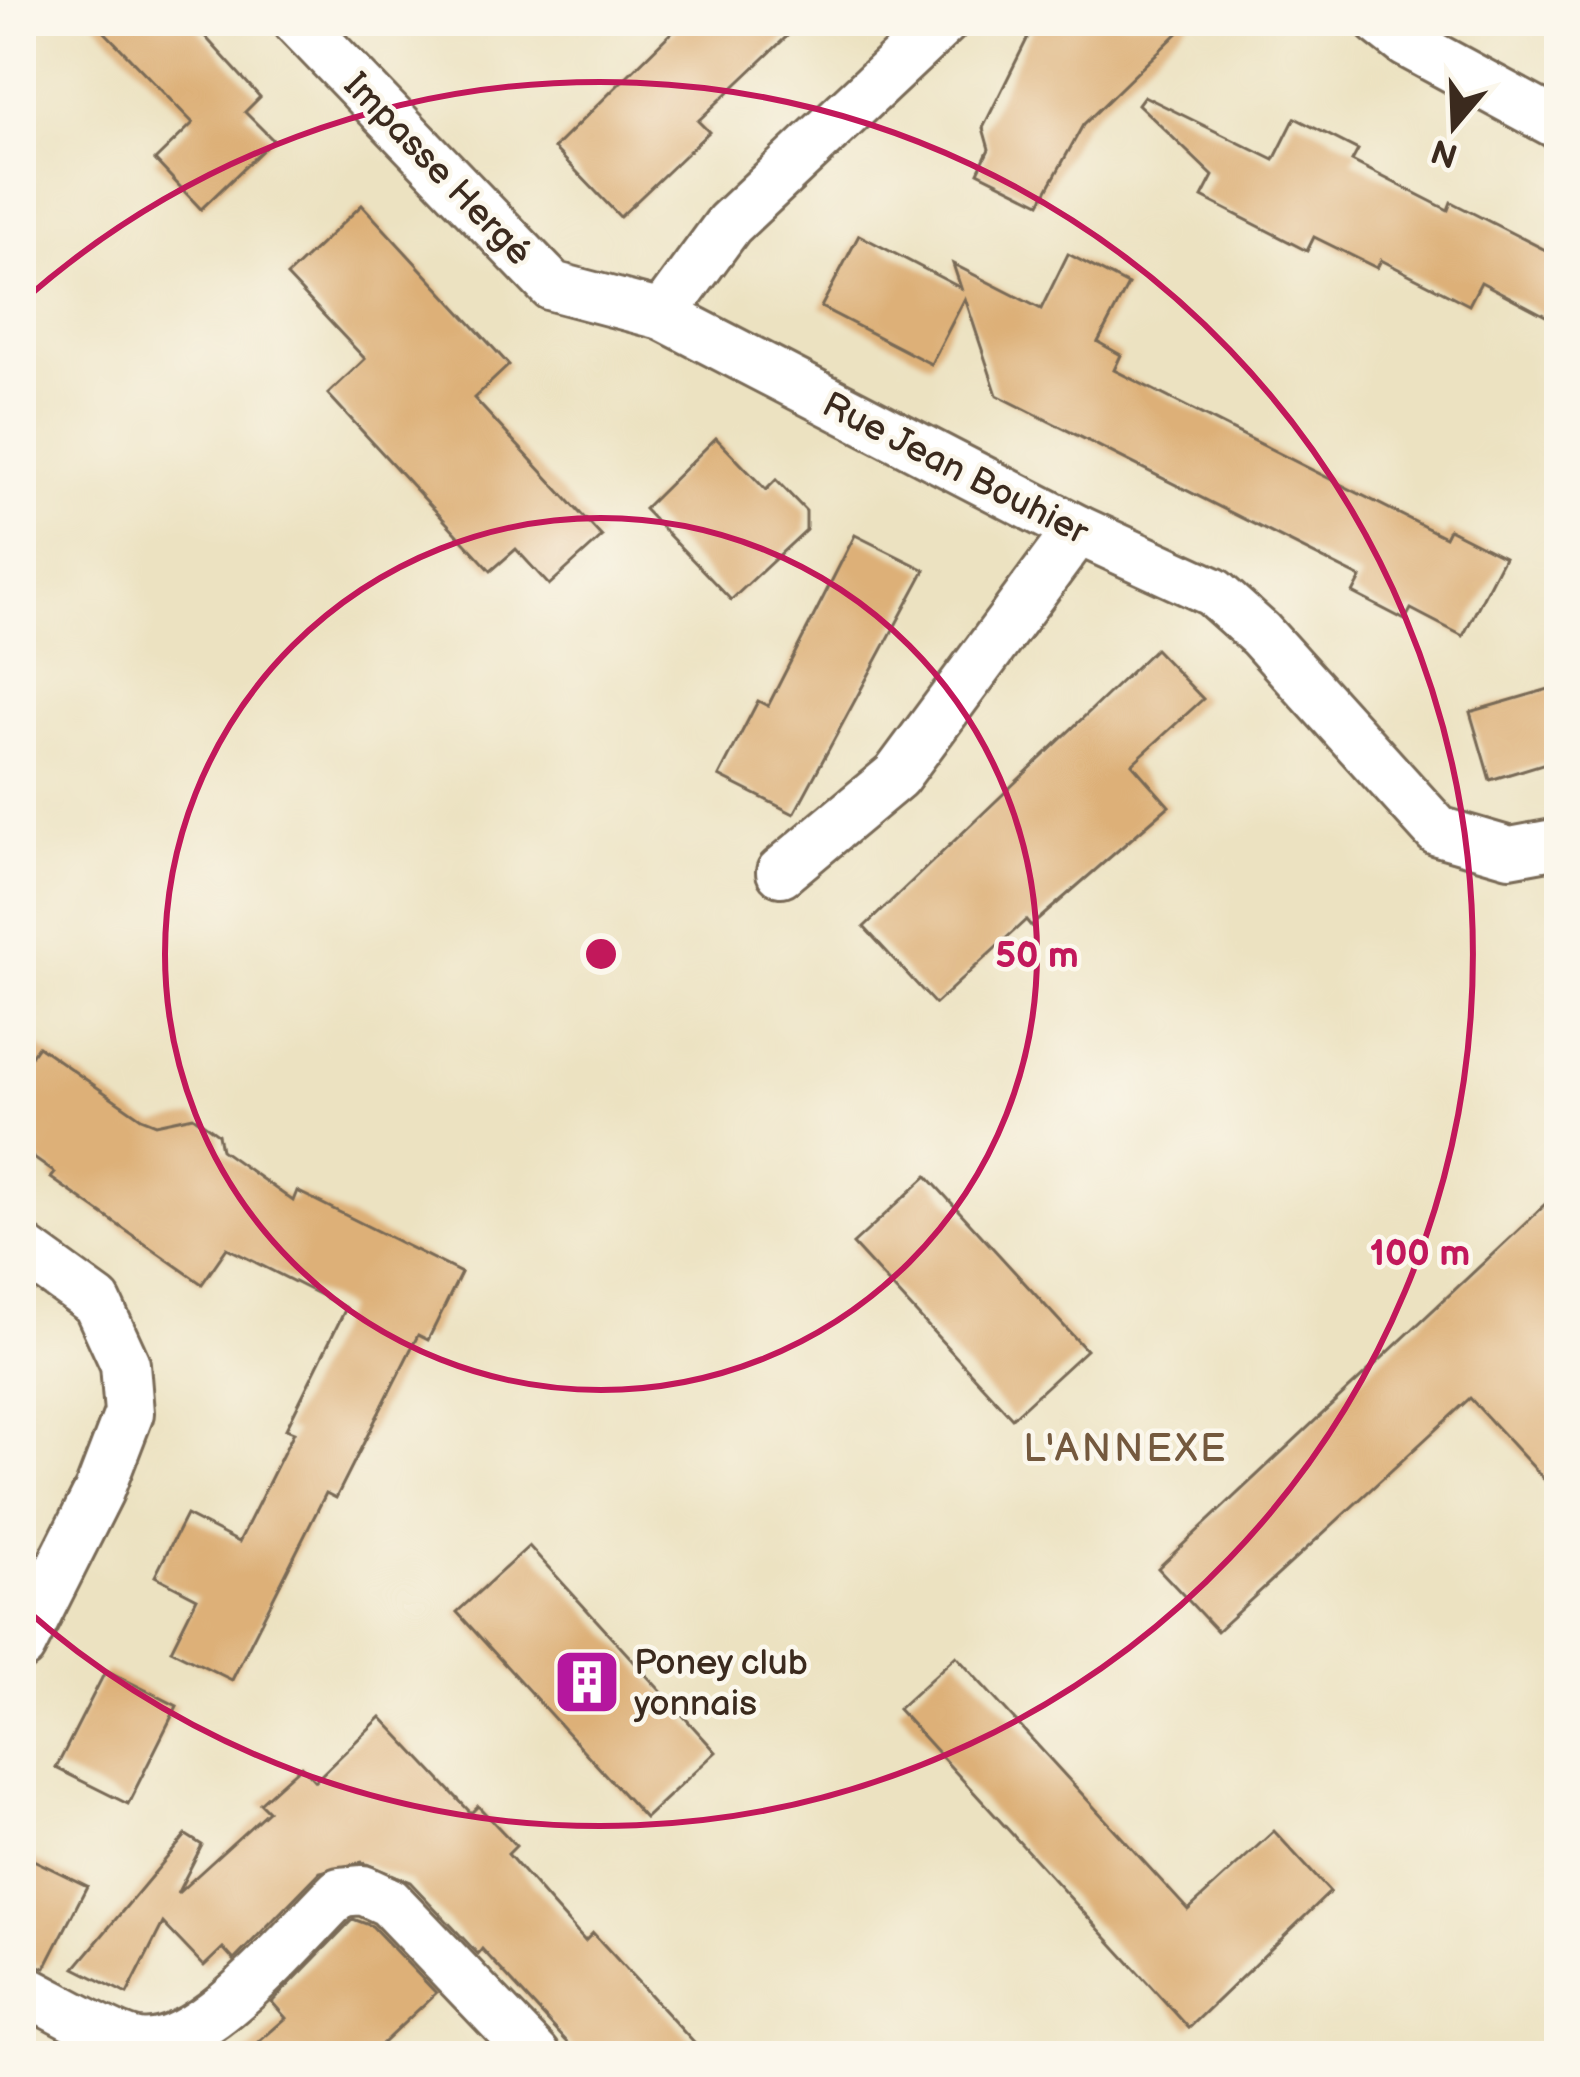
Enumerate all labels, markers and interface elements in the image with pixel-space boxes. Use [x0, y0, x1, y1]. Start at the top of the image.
street label: Impasse Hergé [334, 64, 540, 275]
north arrow [1394, 66, 1514, 186]
text: N [1427, 130, 1463, 175]
street label: Rue Jean Bouhier [815, 384, 1096, 555]
centre of rings [580, 933, 622, 975]
text: 50 m [995, 935, 1079, 978]
text: 100 m [1370, 1233, 1470, 1276]
district label: L'ANNEXE [1023, 1426, 1229, 1473]
place label: Poney club yonnais [633, 1642, 808, 1726]
building icon: Poney club yonnais [552, 1647, 622, 1717]

